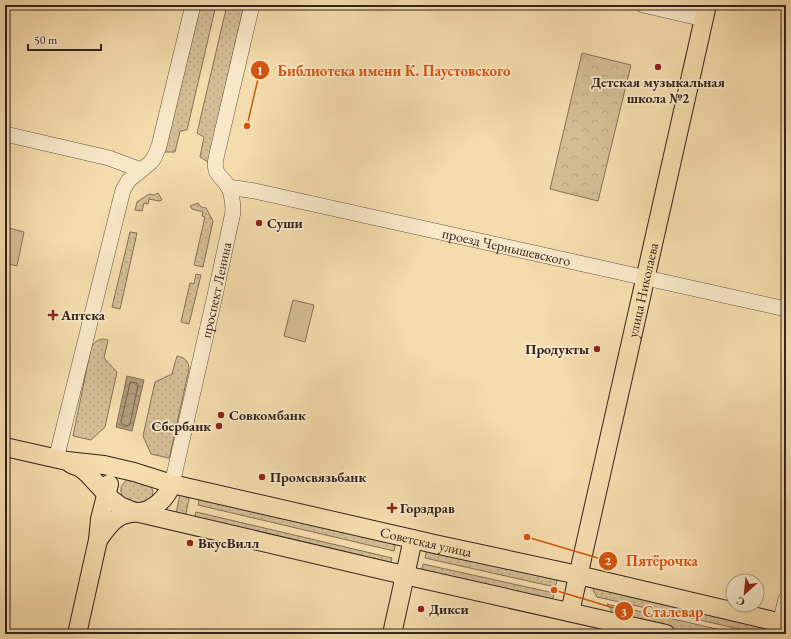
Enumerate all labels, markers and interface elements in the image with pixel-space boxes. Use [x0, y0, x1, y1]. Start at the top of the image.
scale bar [28, 26, 101, 52]
text: 50 m [34, 32, 58, 48]
callout: Библиотека имени К. Паустовского [250, 57, 519, 84]
text: Библиотека имени К. Паустовского [277, 61, 511, 80]
marker: Детская музыкальная школа №2 [653, 62, 663, 72]
text: 1 [257, 63, 263, 79]
place label: Детская музыкальная школа №2 [591, 73, 725, 107]
place label: Суши [267, 214, 303, 232]
marker: Суши [254, 218, 264, 228]
street label: проезд Чернышевского [441, 224, 573, 270]
street label: проспект Ленина [197, 240, 235, 340]
street label: улица Николаева [623, 241, 662, 339]
place label: Аптека [60, 306, 106, 324]
marker: Аптека [48, 310, 58, 320]
place label: Продукты [525, 340, 589, 358]
marker: Продукты [592, 344, 602, 354]
place label: Совкомбанк [229, 406, 306, 424]
marker: Совкомбанк [216, 410, 226, 420]
place label: Сбербанк [152, 417, 211, 435]
marker: Сбербанк [214, 421, 224, 431]
place label: Промсвязьбанк [270, 468, 366, 486]
marker: Промсвязьбанк [257, 472, 267, 482]
place label: Горздрав [400, 499, 455, 517]
marker: Горздрав [387, 503, 397, 513]
street label: Советская улица [378, 523, 474, 561]
place label: ВкусВилл [198, 534, 259, 552]
marker: ВкусВилл [185, 538, 195, 548]
callout: Пятёрочка [598, 548, 706, 575]
text: Пятёрочка [626, 551, 698, 570]
text: 2 [605, 553, 612, 569]
north arrow [725, 573, 765, 613]
text: С [734, 594, 747, 610]
callout: Сталевар [614, 598, 711, 625]
place label: Дикси [429, 600, 469, 618]
text: Сталевар [643, 602, 703, 621]
marker: Дикси [416, 604, 426, 614]
text: 3 [621, 604, 627, 620]

